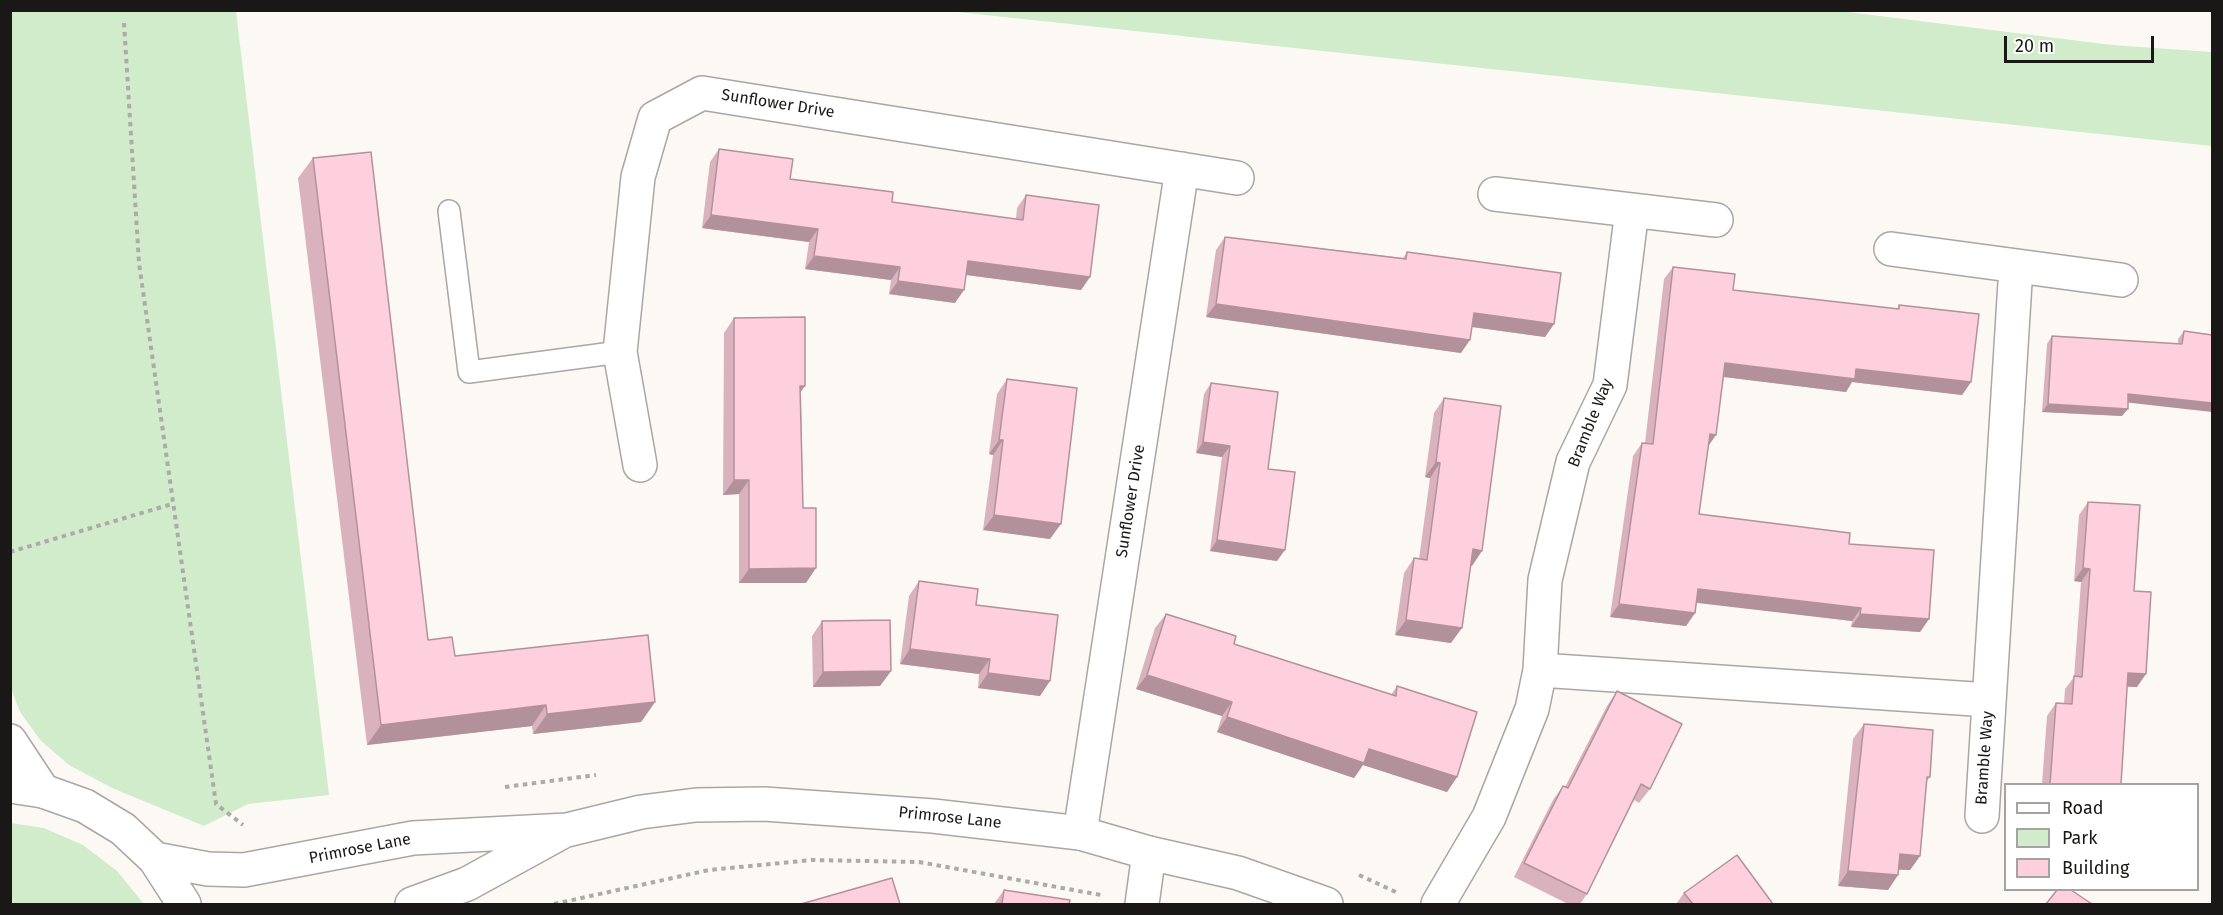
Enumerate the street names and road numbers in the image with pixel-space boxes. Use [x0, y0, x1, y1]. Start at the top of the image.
street label: Sunflower Drive [720, 86, 836, 122]
street label: Bramble Way [1565, 376, 1617, 470]
street label: Sunflower Drive [1113, 443, 1149, 559]
street label: Bramble Way [1972, 710, 1998, 806]
street label: Primrose Lane [898, 803, 1002, 833]
street label: Primrose Lane [307, 830, 413, 868]

